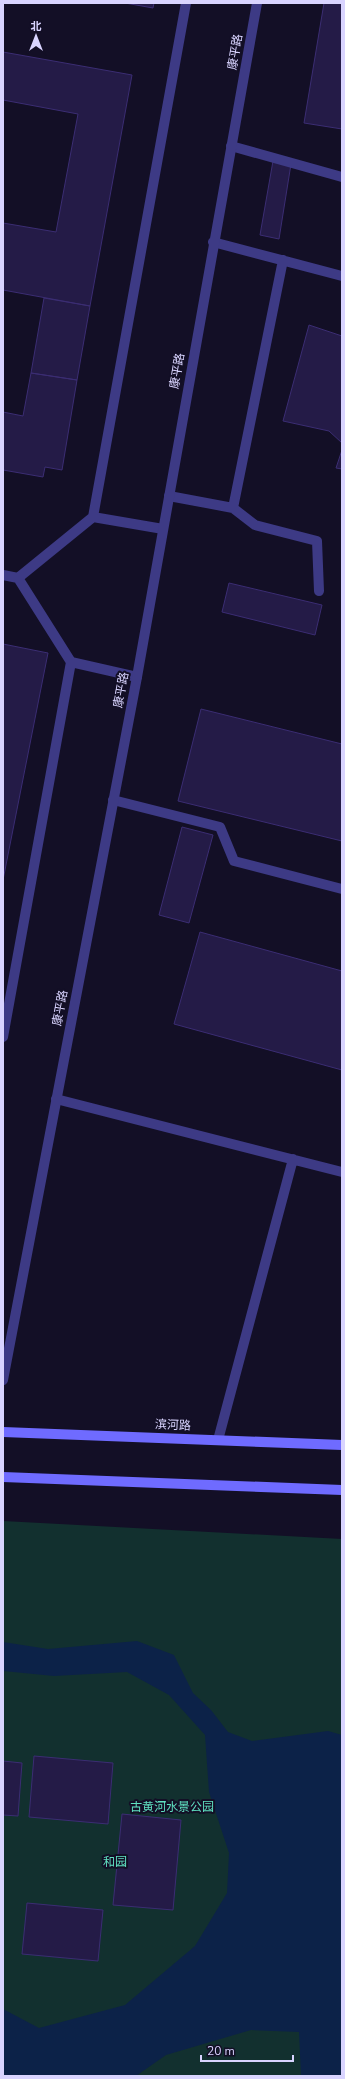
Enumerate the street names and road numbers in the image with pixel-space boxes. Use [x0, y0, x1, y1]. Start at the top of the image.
street label: 康平路 [224, 33, 246, 71]
street label: 康平路 [166, 352, 188, 390]
street label: 康平路 [110, 671, 132, 709]
street label: 康平路 [49, 989, 71, 1027]
street label: 滨河路 [155, 1416, 191, 1434]

